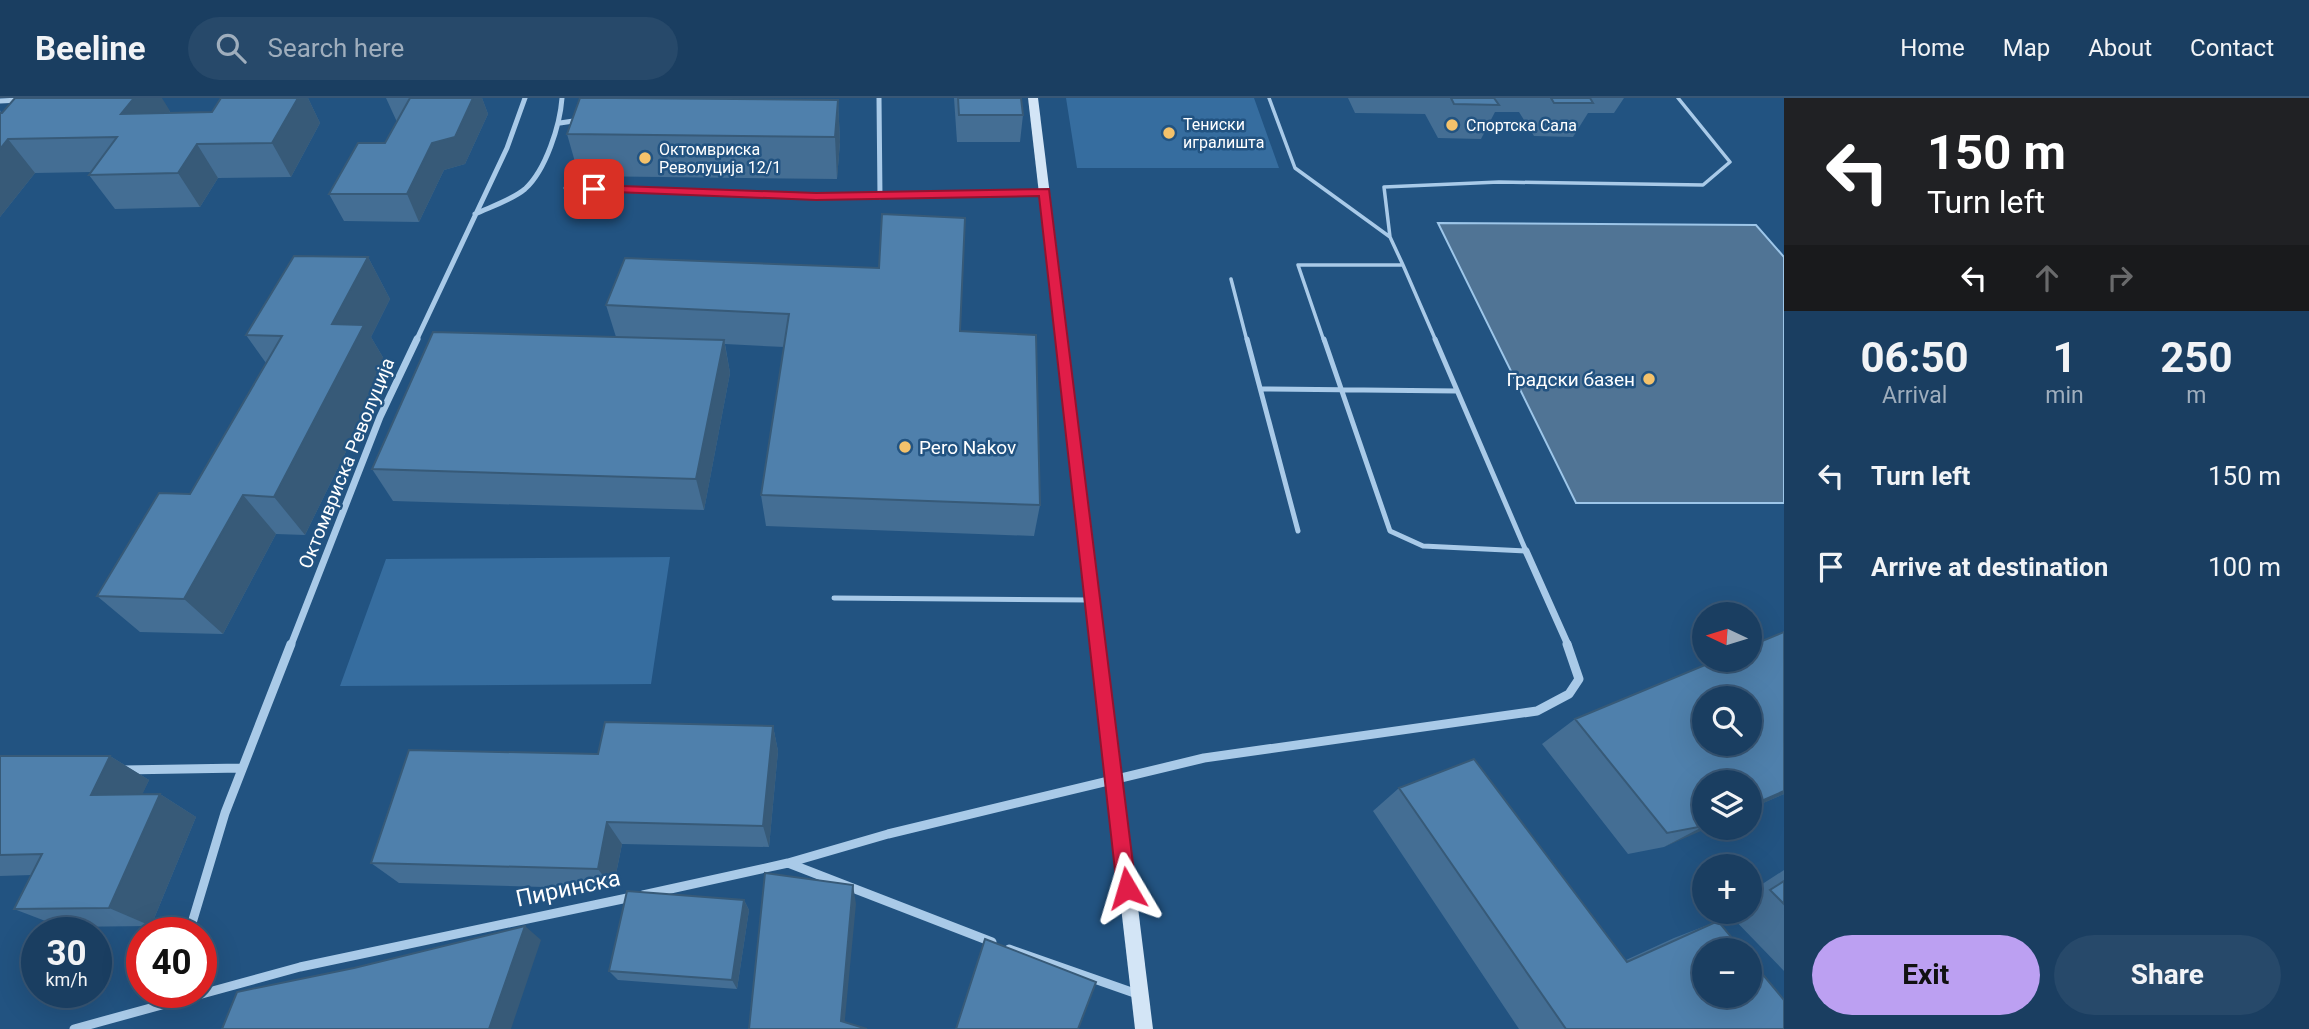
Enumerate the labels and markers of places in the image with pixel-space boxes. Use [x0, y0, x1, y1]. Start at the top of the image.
place label: Тениски игралишта [1183, 115, 1264, 152]
place label: Спортска Сала [1466, 116, 1577, 135]
marker: Спортска Сала [1444, 117, 1460, 133]
marker: Тениски игралишта [1161, 125, 1177, 141]
place label: Октомвриска Револуција 12/1 [659, 140, 781, 177]
marker: Октомвриска Револуција 12/1 [637, 150, 653, 166]
pin [564, 159, 624, 219]
place label: Градски базен [1506, 368, 1635, 391]
marker: Градски базен [1641, 371, 1657, 387]
place label: Pero Nakov [919, 436, 1016, 459]
marker: Pero Nakov [897, 439, 913, 455]

